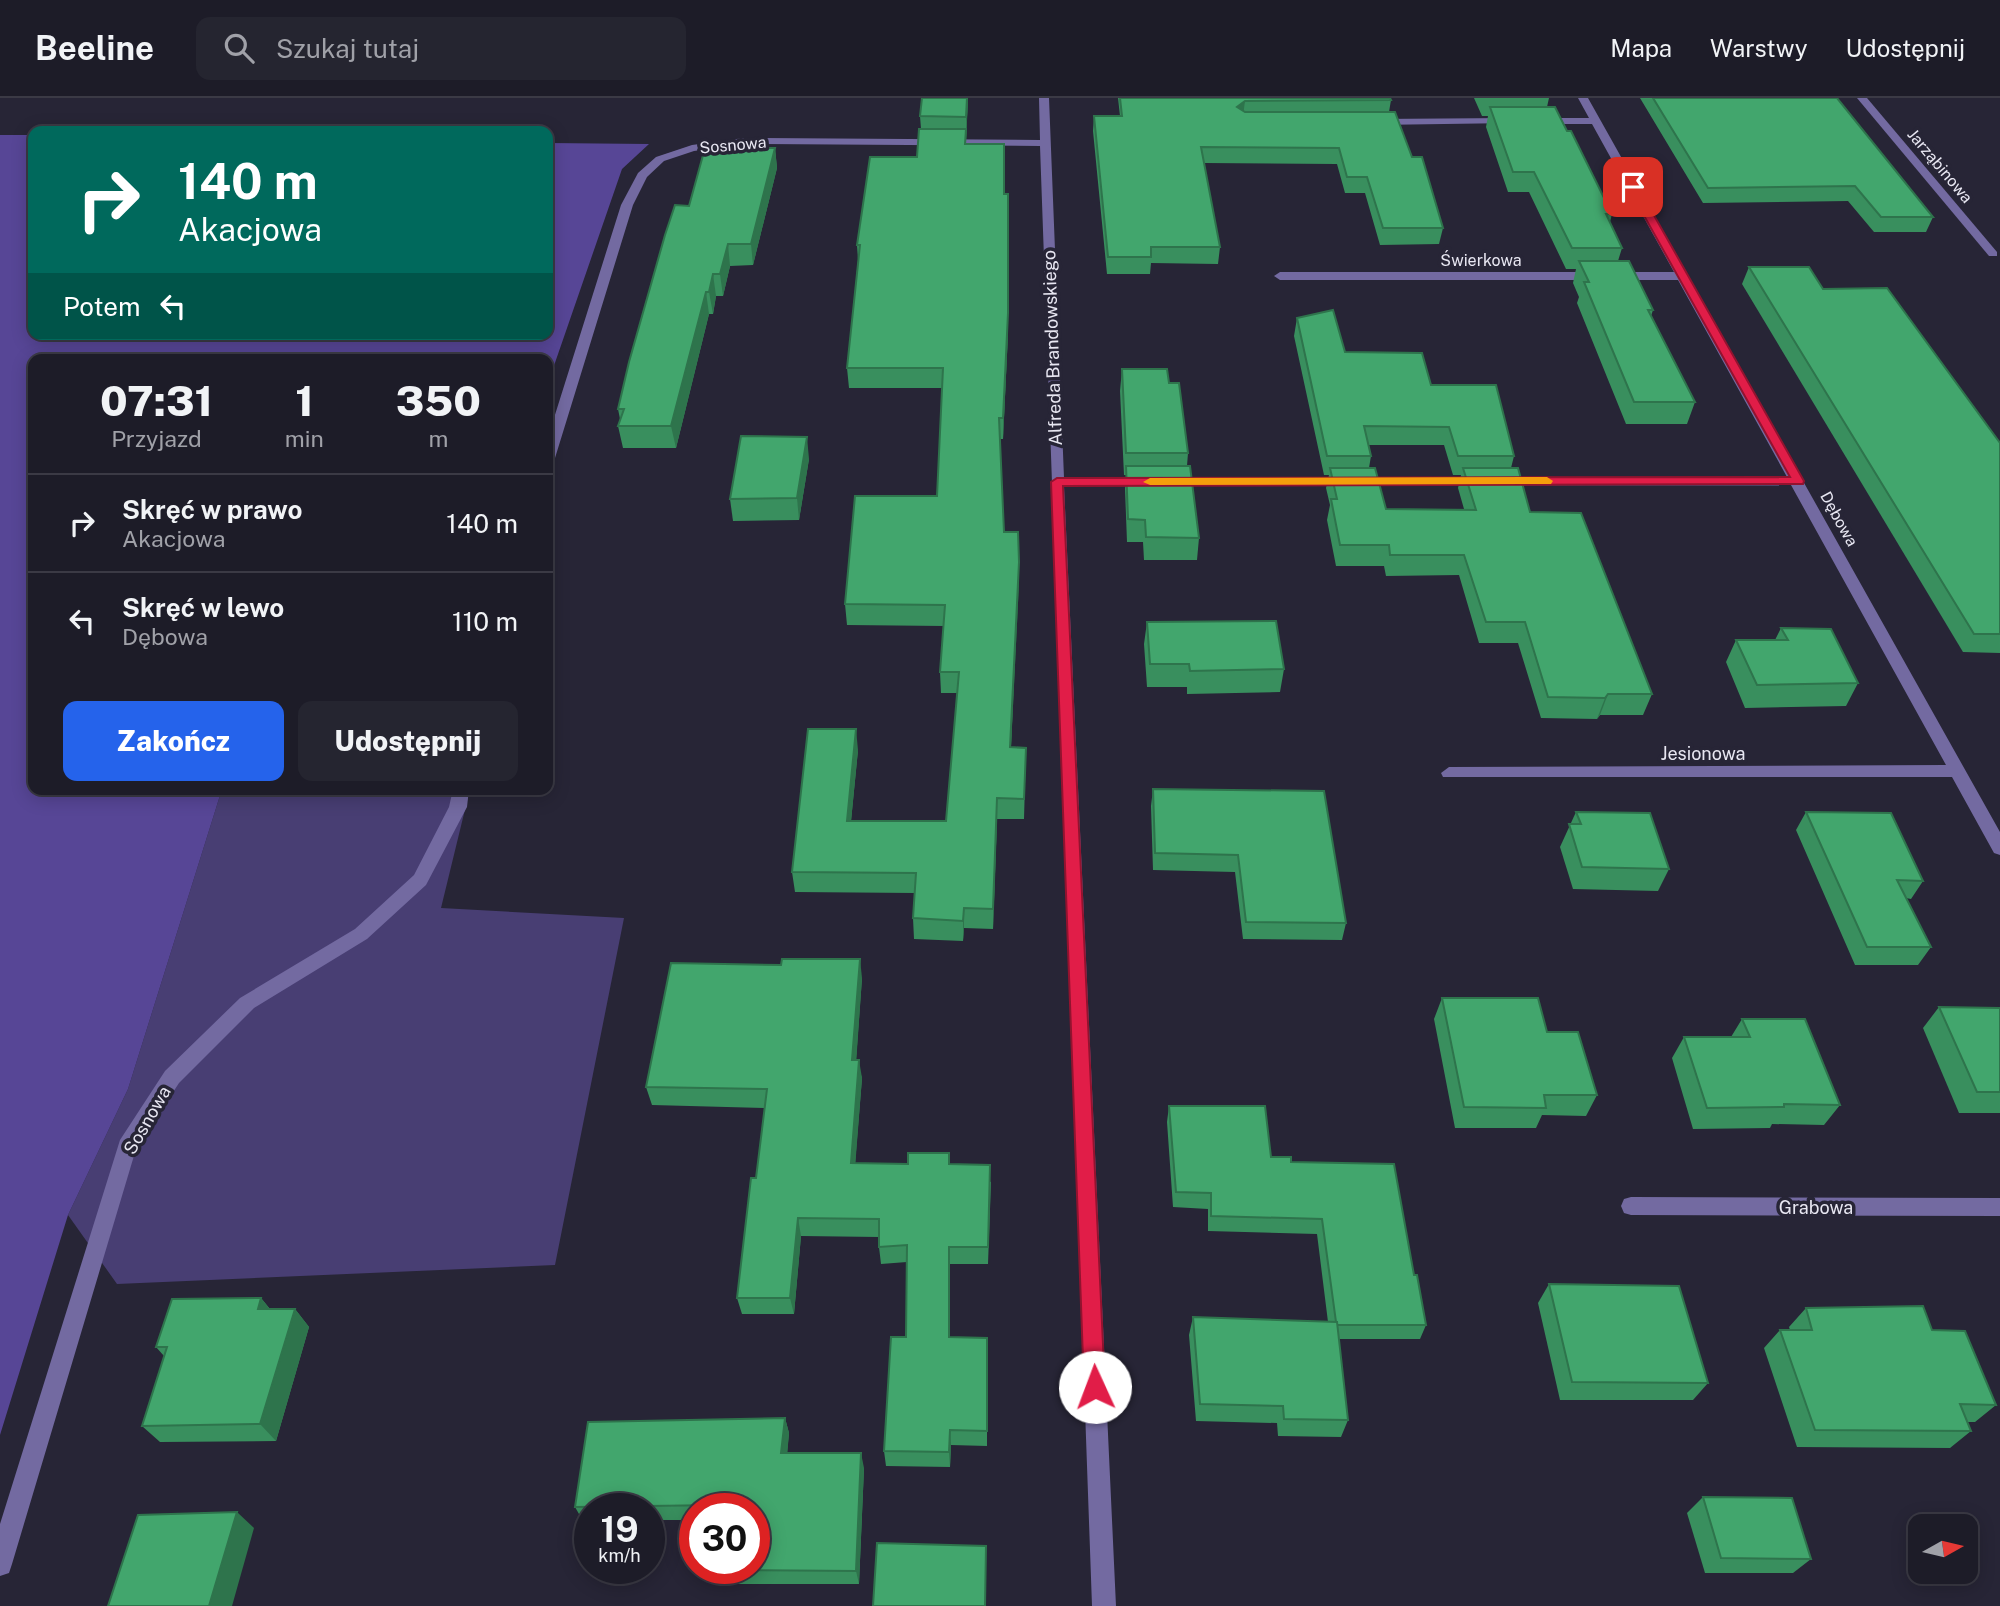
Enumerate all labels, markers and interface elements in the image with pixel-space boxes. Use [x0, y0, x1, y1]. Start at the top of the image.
search box [196, 17, 686, 80]
text: Beeline [35, 29, 154, 67]
icon: search [220, 29, 258, 67]
text: Szukaj tutaj [276, 33, 419, 64]
text: Mapa [1610, 34, 1672, 62]
text: Warstwy [1710, 34, 1808, 62]
text: Udostępnij [1846, 34, 1965, 62]
street label: Jarząbinowa [1903, 125, 1977, 207]
street label: Sosnowa [699, 133, 767, 157]
text: 140 m [178, 152, 318, 210]
icon: right [63, 154, 154, 245]
pin [1603, 157, 1663, 217]
icon: arrive [1614, 168, 1652, 206]
text: Akacjowa [178, 211, 322, 248]
street label: Alfreda Brandowskiego [1038, 250, 1066, 446]
street label: Świerkowa [1440, 250, 1522, 270]
icon: left [154, 287, 192, 325]
text: Potem [63, 291, 140, 322]
text: 07:31 [100, 376, 213, 425]
text: 1 [295, 376, 314, 425]
text: 350 [396, 376, 481, 425]
text: Przyjazd [111, 425, 202, 452]
text: min [285, 425, 324, 452]
text: m [428, 425, 448, 452]
street label: Dębowa [1816, 488, 1862, 550]
text: Skręć w prawo [122, 494, 302, 525]
icon: right [63, 504, 101, 542]
text: 140 m [446, 508, 518, 539]
text: Akacjowa [122, 525, 225, 552]
text: Skręć w lewo [122, 592, 284, 623]
icon: left [63, 602, 101, 640]
text: 110 m [452, 606, 518, 637]
text: Dębowa [122, 623, 208, 650]
button: Zakończ [63, 701, 284, 781]
button: Udostępnij [298, 701, 518, 781]
street label: Jesionowa [1660, 743, 1746, 764]
street label: Sosnowa [119, 1082, 175, 1158]
street label: Grabowa [1779, 1197, 1853, 1218]
position arrow [1058, 1350, 1132, 1424]
speed limit sign: 30 [679, 1493, 770, 1584]
text: 19 [600, 1509, 639, 1550]
north arrow [1908, 1514, 1978, 1584]
map controls [1908, 1514, 1978, 1584]
text: km/h [598, 1545, 641, 1566]

